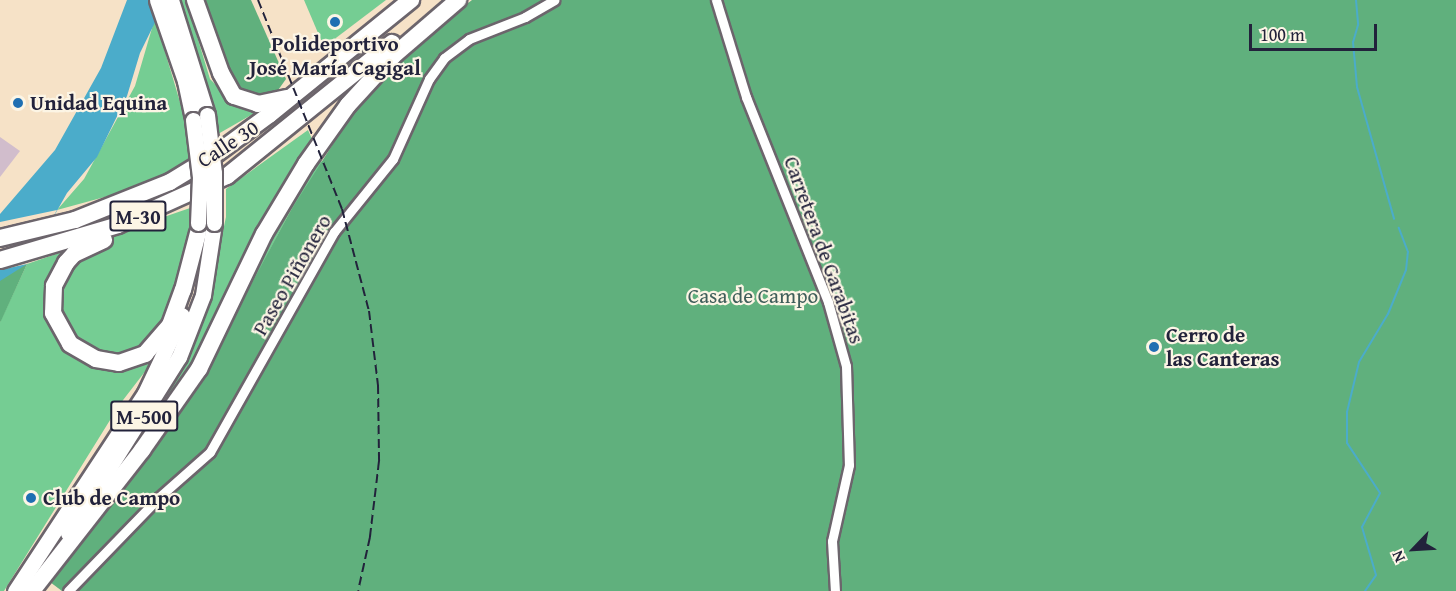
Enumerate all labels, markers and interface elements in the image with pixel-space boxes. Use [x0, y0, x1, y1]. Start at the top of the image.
scale bar [1252, 12, 1380, 50]
marker: Polideportivo José María Cagigal [328, 15, 342, 29]
text: 100 m [1260, 21, 1305, 48]
place label: Polideportivo José María Cagigal [249, 31, 421, 81]
place label: Unidad Equina [30, 90, 167, 116]
marker: Unidad Equina [11, 96, 25, 110]
street label: Calle 30 [193, 115, 263, 173]
street label: Carretera de Garabitas [778, 153, 870, 347]
road number: M-30 [108, 199, 168, 233]
street label: Paseo Piñonero [247, 210, 337, 340]
park label: Casa de Campo [688, 283, 818, 309]
place label: Cerro de las Canteras [1166, 322, 1279, 372]
marker: Cerro de las Canteras [1147, 340, 1161, 354]
road number: M-500 [110, 399, 178, 433]
place label: Club de Campo [43, 485, 180, 511]
marker: Club de Campo [24, 491, 38, 505]
north arrow [1384, 519, 1444, 579]
text: N [1385, 547, 1411, 567]

